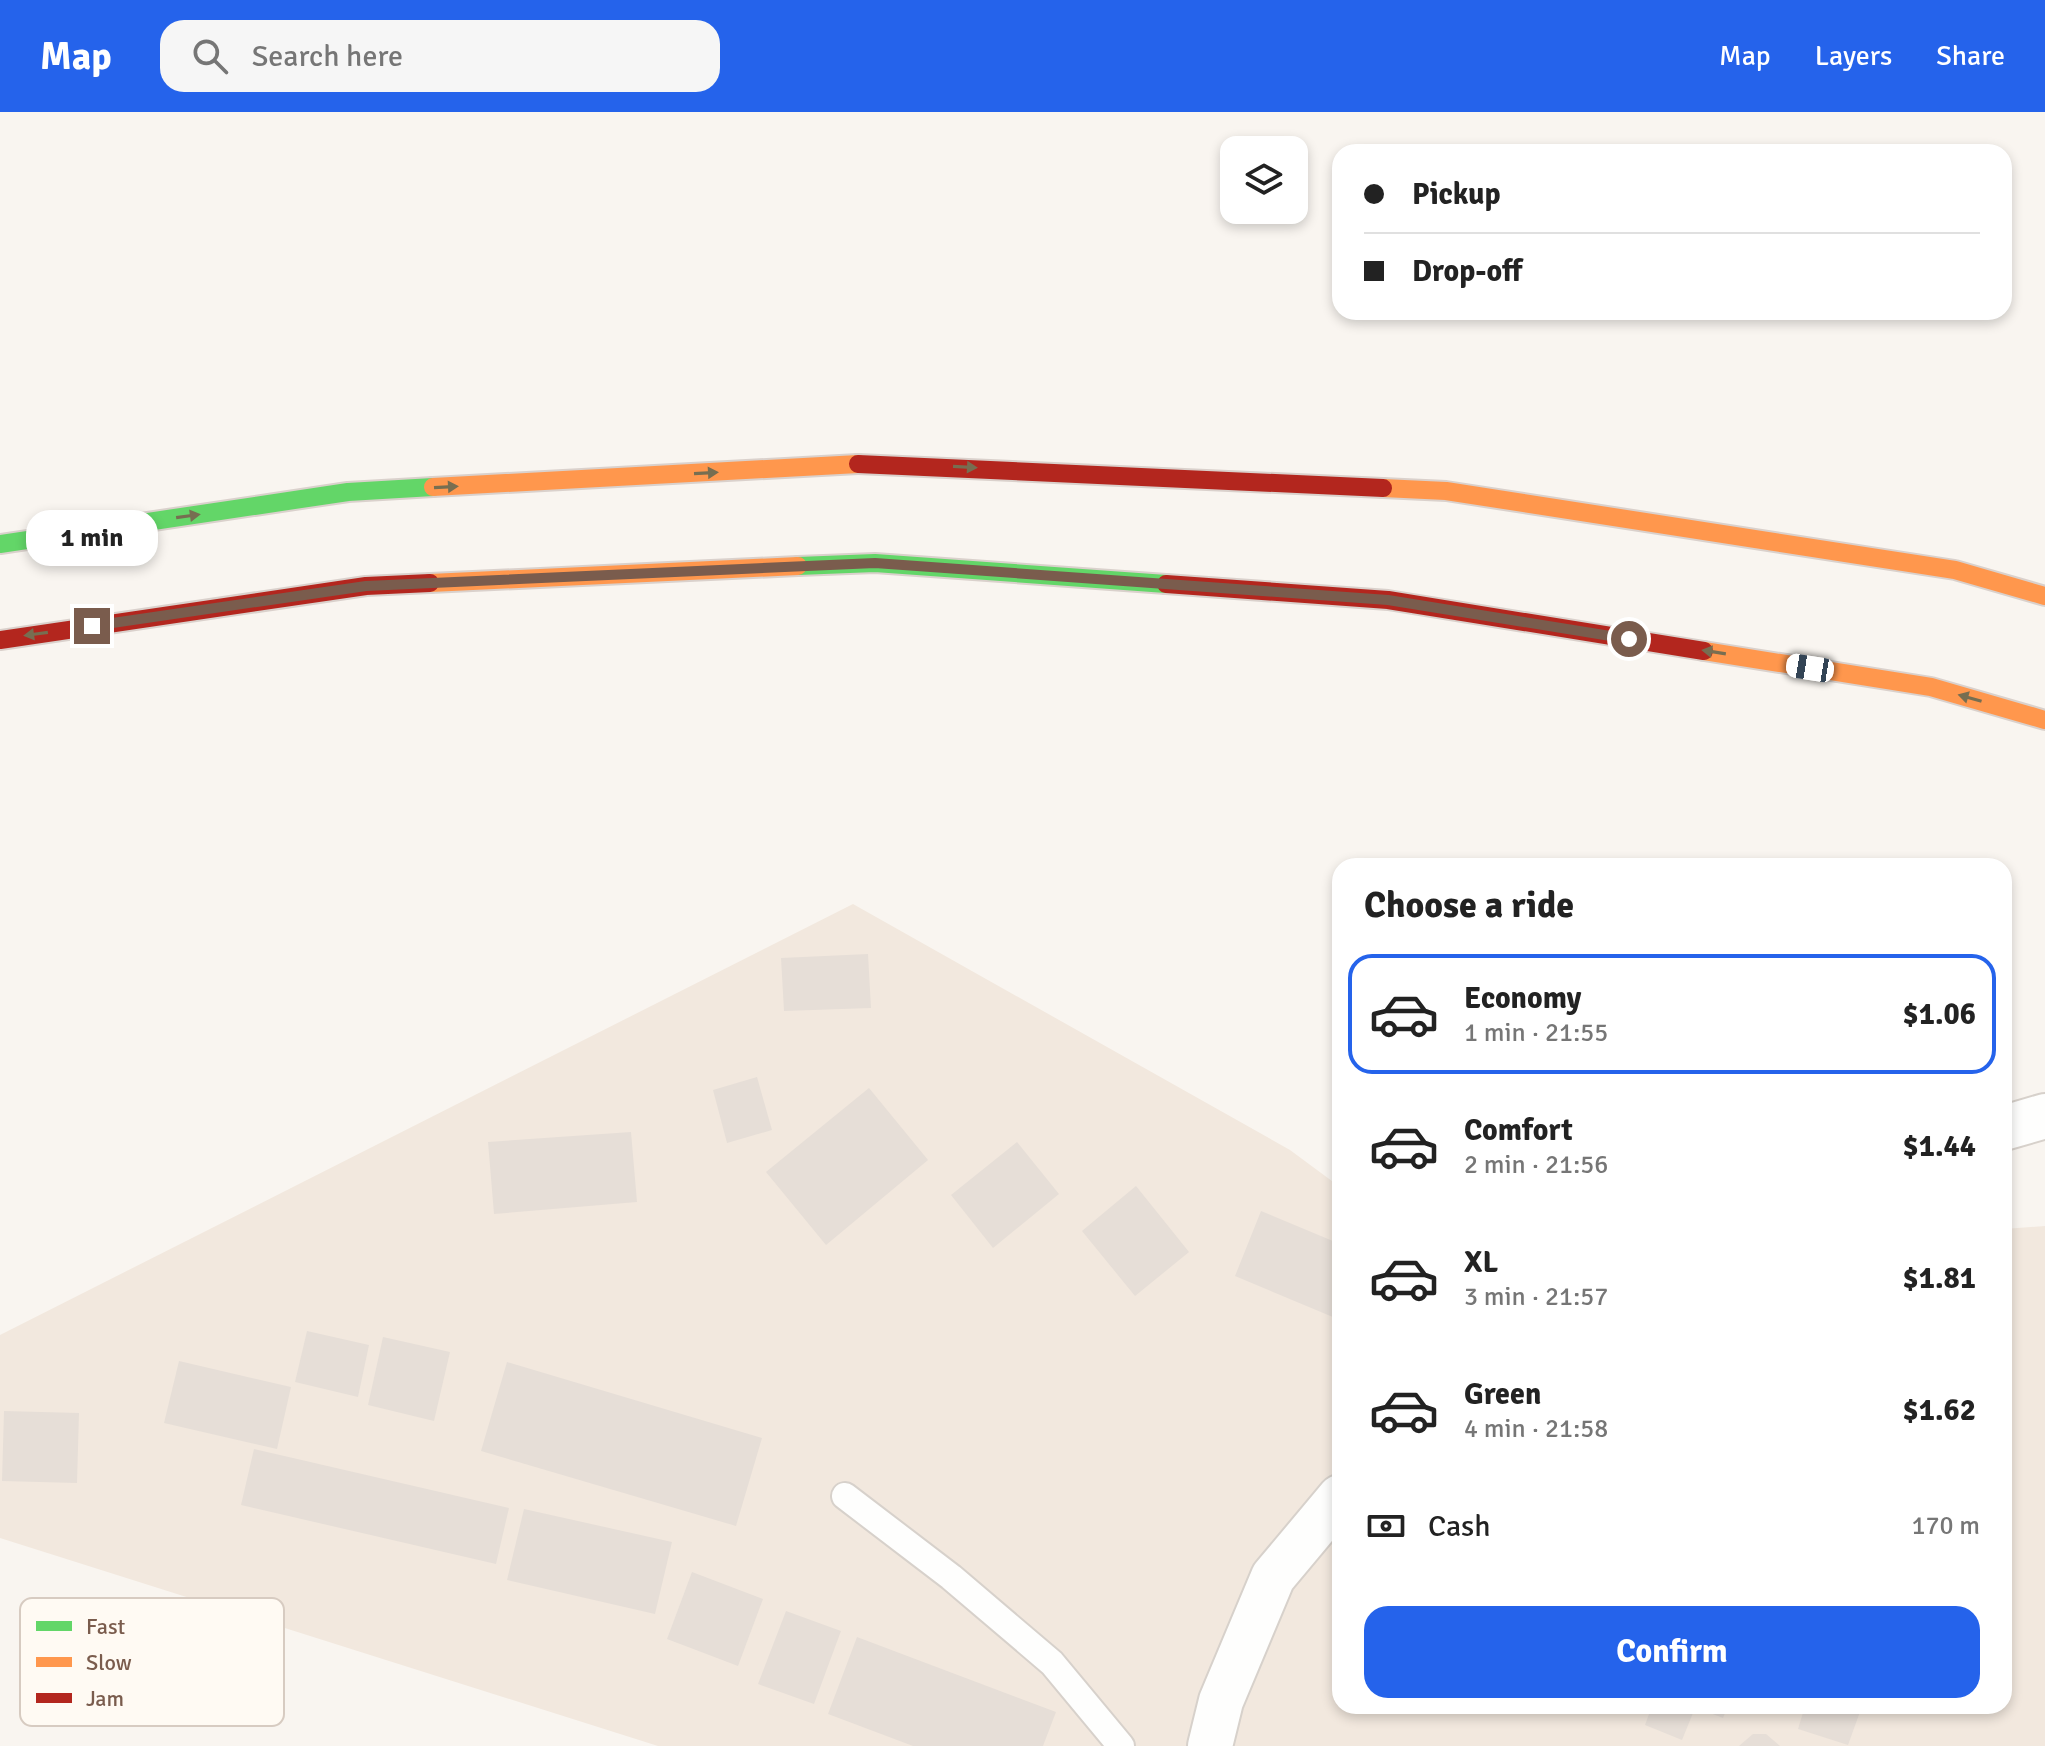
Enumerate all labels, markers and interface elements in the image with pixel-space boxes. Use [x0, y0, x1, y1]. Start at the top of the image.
search box [160, 20, 720, 92]
text: Map [40, 33, 112, 80]
icon: search [188, 34, 232, 78]
text: Search here [252, 38, 403, 75]
text: Map [1719, 39, 1771, 73]
text: Layers [1815, 39, 1892, 73]
text: Share [1936, 39, 2005, 73]
map controls [1220, 136, 1308, 224]
button: layers [1220, 136, 1308, 224]
text: Pickup [1412, 176, 1501, 213]
text: Drop-off [1412, 253, 1522, 290]
one-way arrow [953, 461, 978, 474]
one-way arrow [694, 466, 719, 479]
one-way arrow [434, 480, 459, 493]
one-way arrow [176, 509, 201, 522]
callout: 1 min [26, 510, 158, 566]
text: 1 min [61, 522, 123, 554]
route end [74, 608, 110, 644]
route start [1611, 621, 1647, 657]
one-way arrow [23, 629, 48, 641]
one-way arrow [1701, 646, 1726, 658]
car [1784, 652, 1836, 684]
one-way arrow [1957, 692, 1982, 704]
text: Choose a ride [1364, 883, 1574, 928]
icon: car [1368, 978, 1440, 1050]
text: Economy [1464, 980, 1581, 1017]
text: $1.06 [1903, 996, 1976, 1033]
text: 1 min · 21:55 [1464, 1017, 1608, 1049]
icon: car [1368, 1110, 1440, 1182]
text: Comfort [1464, 1112, 1573, 1149]
text: $1.44 [1903, 1128, 1976, 1165]
text: 2 min · 21:56 [1464, 1149, 1608, 1181]
icon: car [1368, 1242, 1440, 1314]
text: XL [1464, 1244, 1498, 1281]
text: $1.81 [1903, 1260, 1976, 1297]
text: 3 min · 21:57 [1464, 1281, 1608, 1313]
icon: car [1368, 1374, 1440, 1446]
text: Green [1464, 1376, 1541, 1413]
text: $1.62 [1903, 1392, 1976, 1429]
text: 4 min · 21:58 [1464, 1413, 1608, 1445]
icon: cash [1364, 1504, 1408, 1548]
text: Cash [1428, 1508, 1491, 1545]
text: 170 m [1911, 1510, 1980, 1542]
legend [20, 1598, 284, 1726]
button: Confirm [1364, 1606, 1980, 1698]
text: Fast [86, 1613, 126, 1640]
text: Slow [86, 1649, 132, 1676]
text: Jam [86, 1685, 124, 1712]

